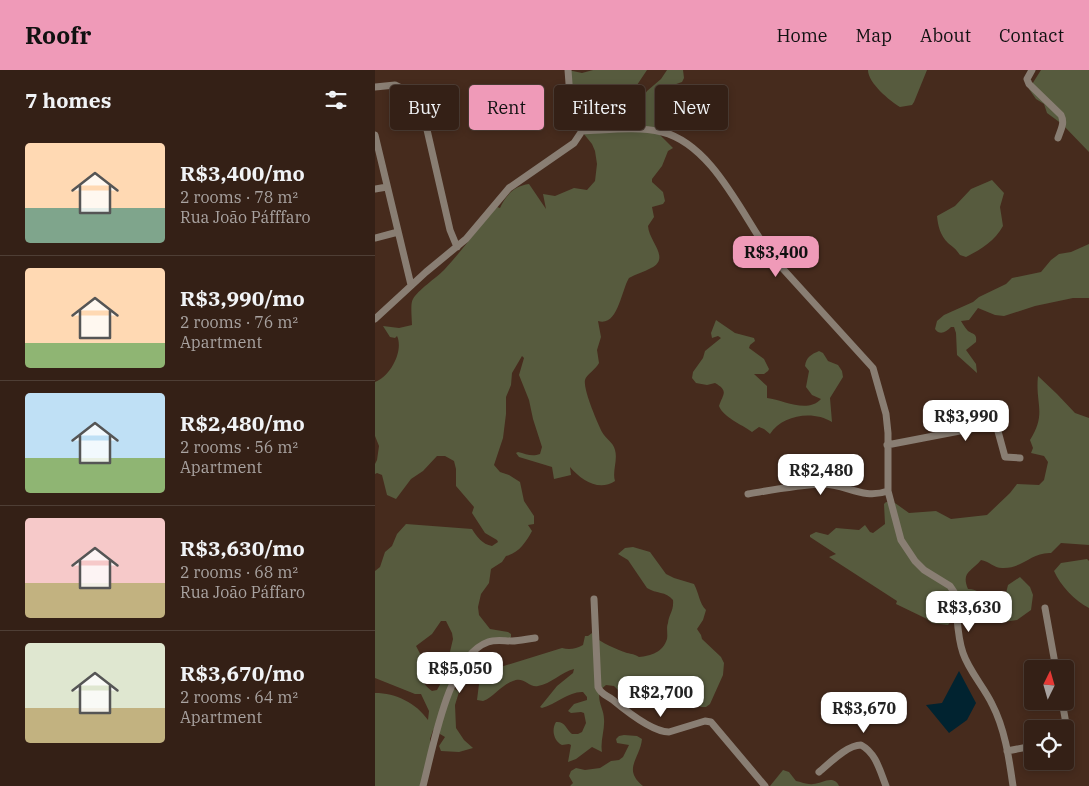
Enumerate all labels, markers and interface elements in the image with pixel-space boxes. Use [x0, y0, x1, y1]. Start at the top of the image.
text: Roofr [25, 19, 91, 51]
text: Home [776, 24, 828, 47]
text: Map [856, 24, 892, 47]
text: About [920, 24, 971, 47]
text: Contact [999, 24, 1064, 47]
chip: Buy [390, 85, 459, 130]
chip: Rent [469, 85, 544, 130]
chip: Filters [554, 85, 645, 130]
chip: New [655, 85, 728, 130]
text: 7 homes [25, 86, 111, 114]
icon: filters [322, 86, 350, 114]
text: R$3,400/mo [180, 159, 305, 187]
icon: home [65, 163, 125, 223]
text: 2 rooms · 78 m² [180, 187, 298, 207]
text: Rua João Páfffaro [180, 207, 311, 227]
pin: R$3,400 [730, 236, 822, 278]
text: R$3,400 [744, 242, 808, 262]
text: R$3,990/mo [180, 284, 305, 312]
icon: home [65, 288, 125, 348]
text: 2 rooms · 76 m² [180, 312, 298, 332]
text: Apartment [180, 332, 262, 352]
pin: R$3,990 [920, 400, 1012, 442]
text: R$3,990 [934, 406, 998, 426]
text: R$2,480/mo [180, 409, 305, 437]
icon: home [65, 413, 125, 473]
text: 2 rooms · 56 m² [180, 437, 298, 457]
pin: R$2,480 [775, 454, 867, 496]
text: Apartment [180, 457, 262, 477]
text: R$2,480 [789, 460, 853, 480]
text: R$3,630/mo [180, 534, 305, 562]
icon: home [65, 538, 125, 598]
text: 2 rooms · 68 m² [180, 562, 298, 582]
text: Rua João Páffaro [180, 582, 305, 602]
pin: R$3,630 [923, 590, 1015, 633]
text: R$3,630 [937, 597, 1001, 617]
pin: R$5,050 [414, 652, 506, 694]
text: R$5,050 [428, 658, 492, 678]
text: R$3,670/mo [180, 659, 305, 687]
north arrow [1024, 660, 1074, 710]
map controls [1024, 660, 1074, 770]
icon: home [65, 663, 125, 723]
pin: R$2,700 [615, 676, 707, 718]
text: R$2,700 [629, 682, 693, 702]
text: 2 rooms · 64 m² [180, 687, 298, 707]
pin: R$3,670 [818, 692, 910, 734]
text: R$3,670 [832, 698, 896, 718]
text: Apartment [180, 707, 262, 727]
button: locate [1024, 720, 1074, 770]

